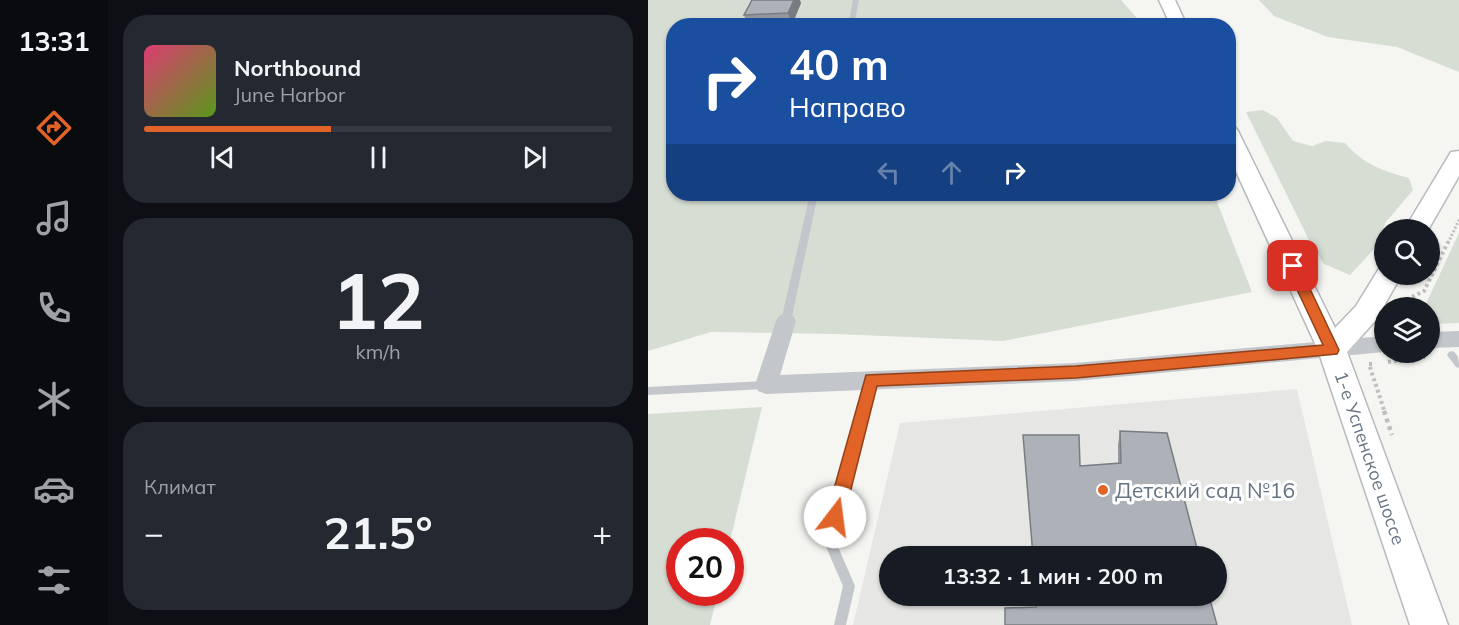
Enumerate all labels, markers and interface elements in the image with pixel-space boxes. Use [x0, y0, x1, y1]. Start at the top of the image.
text: 13:31 [18, 24, 90, 58]
text: 40 m [789, 38, 889, 91]
icon: right [690, 42, 768, 120]
text: Northbound [234, 54, 361, 82]
text: June Harbor [234, 82, 345, 107]
text: Направо [789, 90, 906, 124]
icon: directions [33, 107, 75, 149]
icon: previous [206, 141, 239, 174]
icon: pause [362, 141, 395, 174]
icon: next [518, 141, 551, 174]
icon: left [872, 156, 905, 189]
icon: ahead [935, 156, 968, 189]
icon: right [998, 156, 1031, 189]
icon: music [33, 197, 75, 239]
map controls [1374, 219, 1440, 363]
button: search [1374, 219, 1440, 285]
pin [1267, 240, 1318, 291]
icon: arrive [1276, 249, 1309, 282]
text: 12 [331, 251, 425, 349]
icon: phone [33, 287, 75, 329]
button: layers [1374, 297, 1440, 363]
text: km/h [355, 339, 401, 364]
street label: 1-е Успенское шоссе [1329, 368, 1411, 548]
icon: climate [33, 378, 75, 420]
icon: car [33, 468, 75, 510]
text: Климат [144, 474, 216, 499]
place label: Детский сад №16 [1115, 477, 1295, 503]
marker: Детский сад №16 [1096, 483, 1110, 497]
position arrow [803, 485, 867, 549]
text: 21.5° [323, 504, 433, 560]
text: − [144, 512, 164, 553]
text: + [592, 512, 612, 553]
speed limit sign: 20 [666, 528, 744, 606]
icon: filters [33, 559, 75, 601]
text: 13:32 · 1 мин · 200 m [943, 562, 1163, 590]

